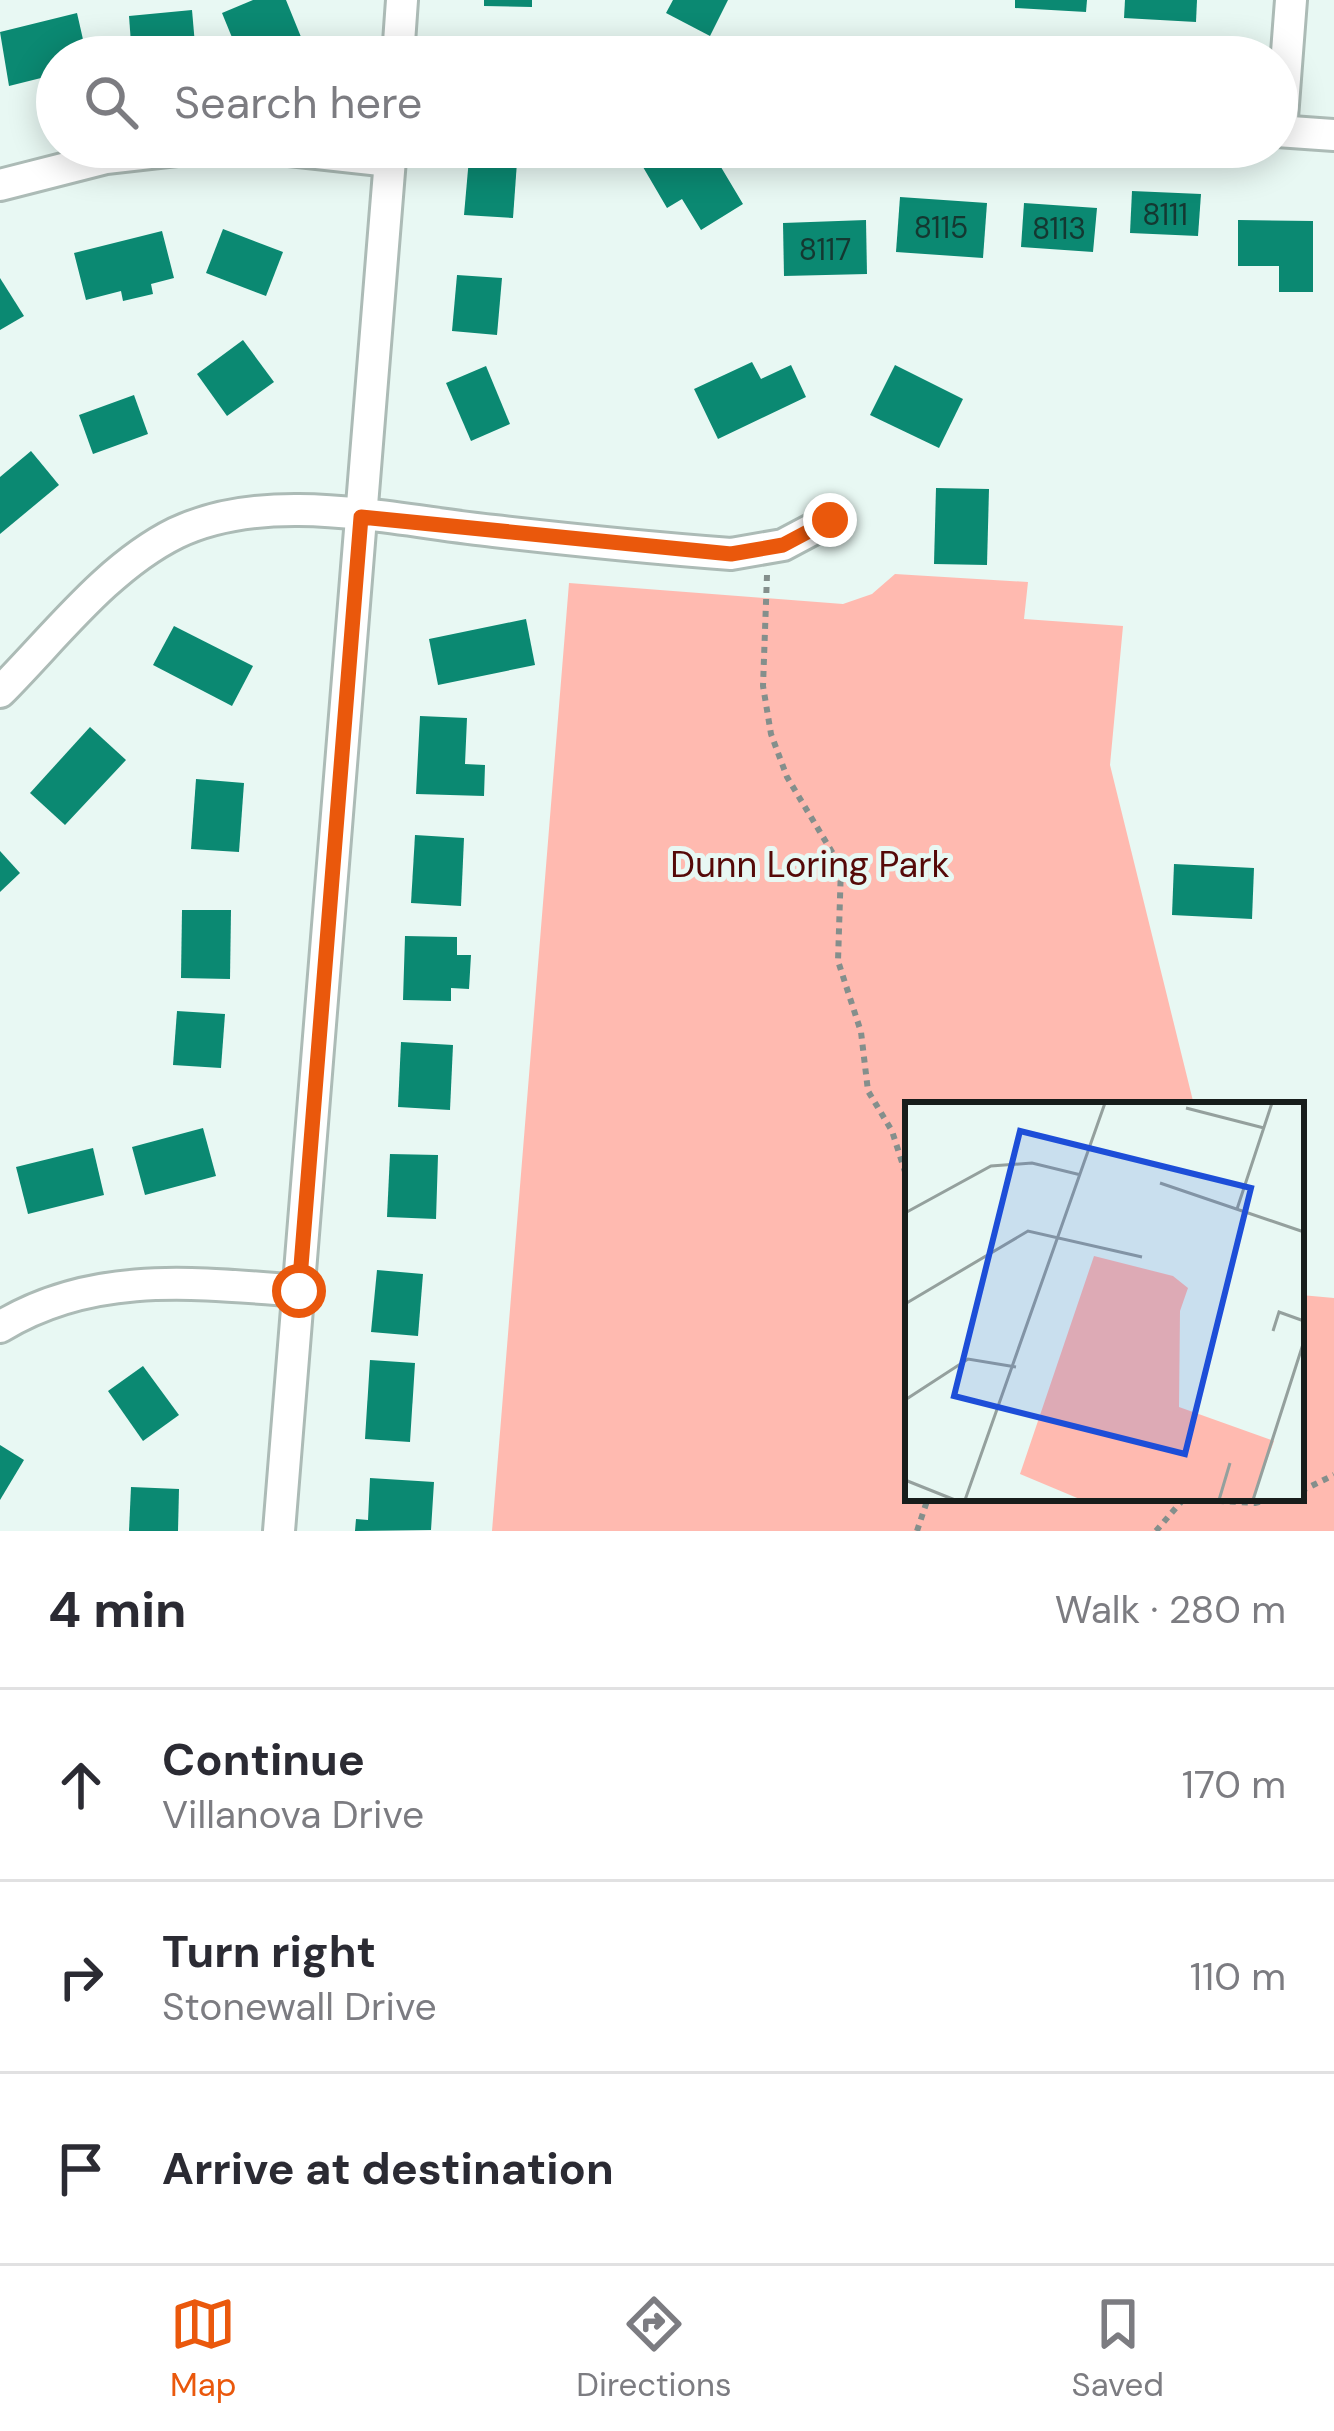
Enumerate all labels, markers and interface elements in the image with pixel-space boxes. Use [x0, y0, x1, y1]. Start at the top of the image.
search box [36, 36, 1298, 168]
icon: search [78, 69, 144, 135]
text: Search here [174, 73, 422, 132]
house number: 8111 [1142, 195, 1188, 234]
house number: 8115 [914, 208, 968, 247]
house number: 8113 [1032, 209, 1086, 248]
house number: 8117 [799, 230, 851, 269]
route end [803, 493, 857, 547]
park label: Dunn Loring Park [670, 841, 950, 888]
inset map [905, 1102, 1304, 1501]
route start [272, 1264, 326, 1318]
text: 4 min [48, 1576, 187, 1643]
text: Walk · 280 m [1055, 1584, 1286, 1635]
text: Continue [162, 1730, 365, 1789]
icon: ahead [48, 1752, 114, 1818]
text: 170 m [1182, 1759, 1286, 1810]
text: Villanova Drive [162, 1789, 424, 1840]
text: Turn right [162, 1922, 376, 1981]
icon: right [48, 1944, 114, 2010]
text: 110 m [1190, 1951, 1286, 2002]
text: Stonewall Drive [162, 1981, 437, 2032]
icon: arrive [48, 2136, 114, 2202]
text: Arrive at destination [162, 2139, 614, 2198]
tab: Map [170, 2291, 236, 2406]
tab: Directions [576, 2291, 732, 2406]
tab: Saved [1072, 2291, 1164, 2406]

